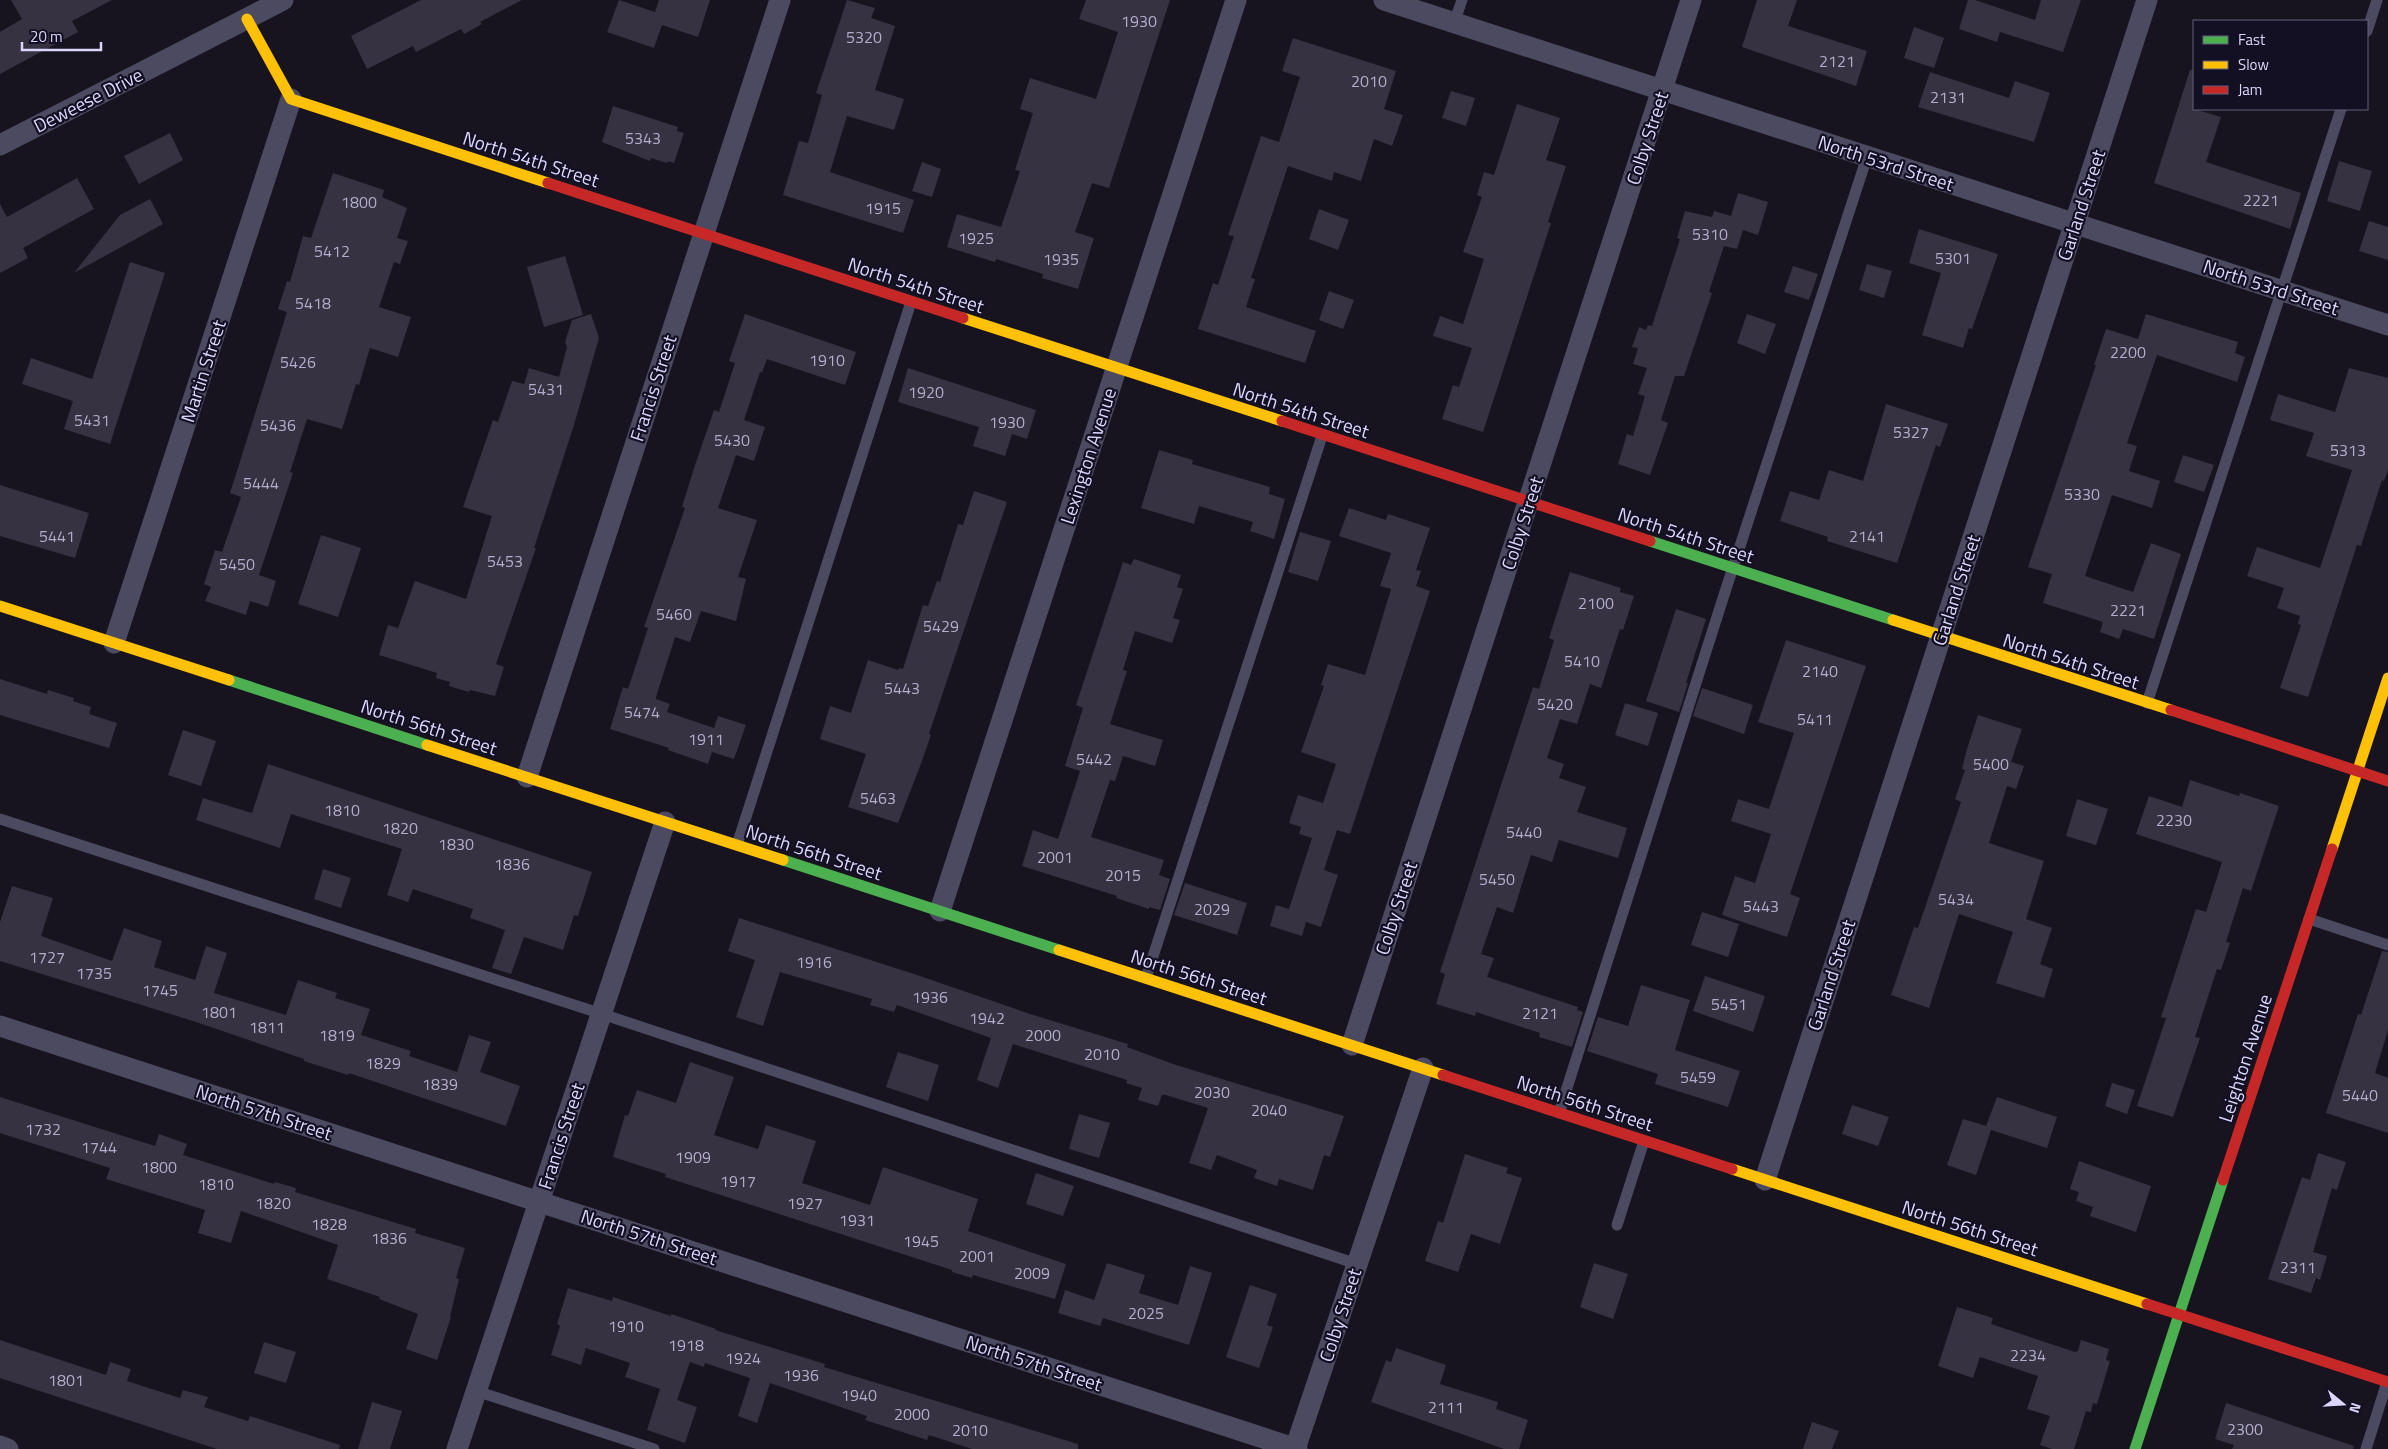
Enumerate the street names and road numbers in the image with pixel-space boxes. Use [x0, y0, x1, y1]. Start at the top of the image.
street label: Deweese Drive [28, 60, 148, 140]
street label: Colby Street [1618, 87, 1675, 188]
street label: North 54th Street [459, 123, 603, 194]
street label: North 53rd Street [1815, 127, 1958, 198]
street label: Garland Street [2049, 145, 2112, 264]
street label: North 54th Street [844, 249, 988, 320]
street label: North 53rd Street [2200, 251, 2343, 322]
street label: Martin Street [172, 316, 233, 426]
street label: Francis Street [622, 331, 683, 445]
street label: North 54th Street [1229, 374, 1373, 445]
street label: Lexington Avenue [1052, 384, 1123, 528]
street label: Colby Street [1493, 472, 1550, 573]
street label: North 54th Street [1614, 499, 1758, 570]
street label: Garland Street [1924, 530, 1987, 649]
street label: North 54th Street [1999, 625, 2143, 696]
street label: North 56th Street [357, 691, 501, 762]
street label: North 56th Street [742, 816, 886, 887]
street label: Colby Street [1367, 857, 1424, 958]
street label: Garland Street [1799, 915, 1862, 1034]
street label: North 56th Street [1127, 941, 1271, 1012]
street label: Leighton Avenue [2210, 990, 2279, 1126]
street label: North 56th Street [1513, 1067, 1657, 1138]
street label: North 57th Street [192, 1076, 336, 1147]
street label: Francis Street [530, 1079, 591, 1193]
street label: North 56th Street [1898, 1192, 2042, 1263]
street label: North 57th Street [577, 1201, 721, 1272]
street label: Colby Street [1311, 1264, 1368, 1365]
street label: North 57th Street [962, 1327, 1106, 1398]

